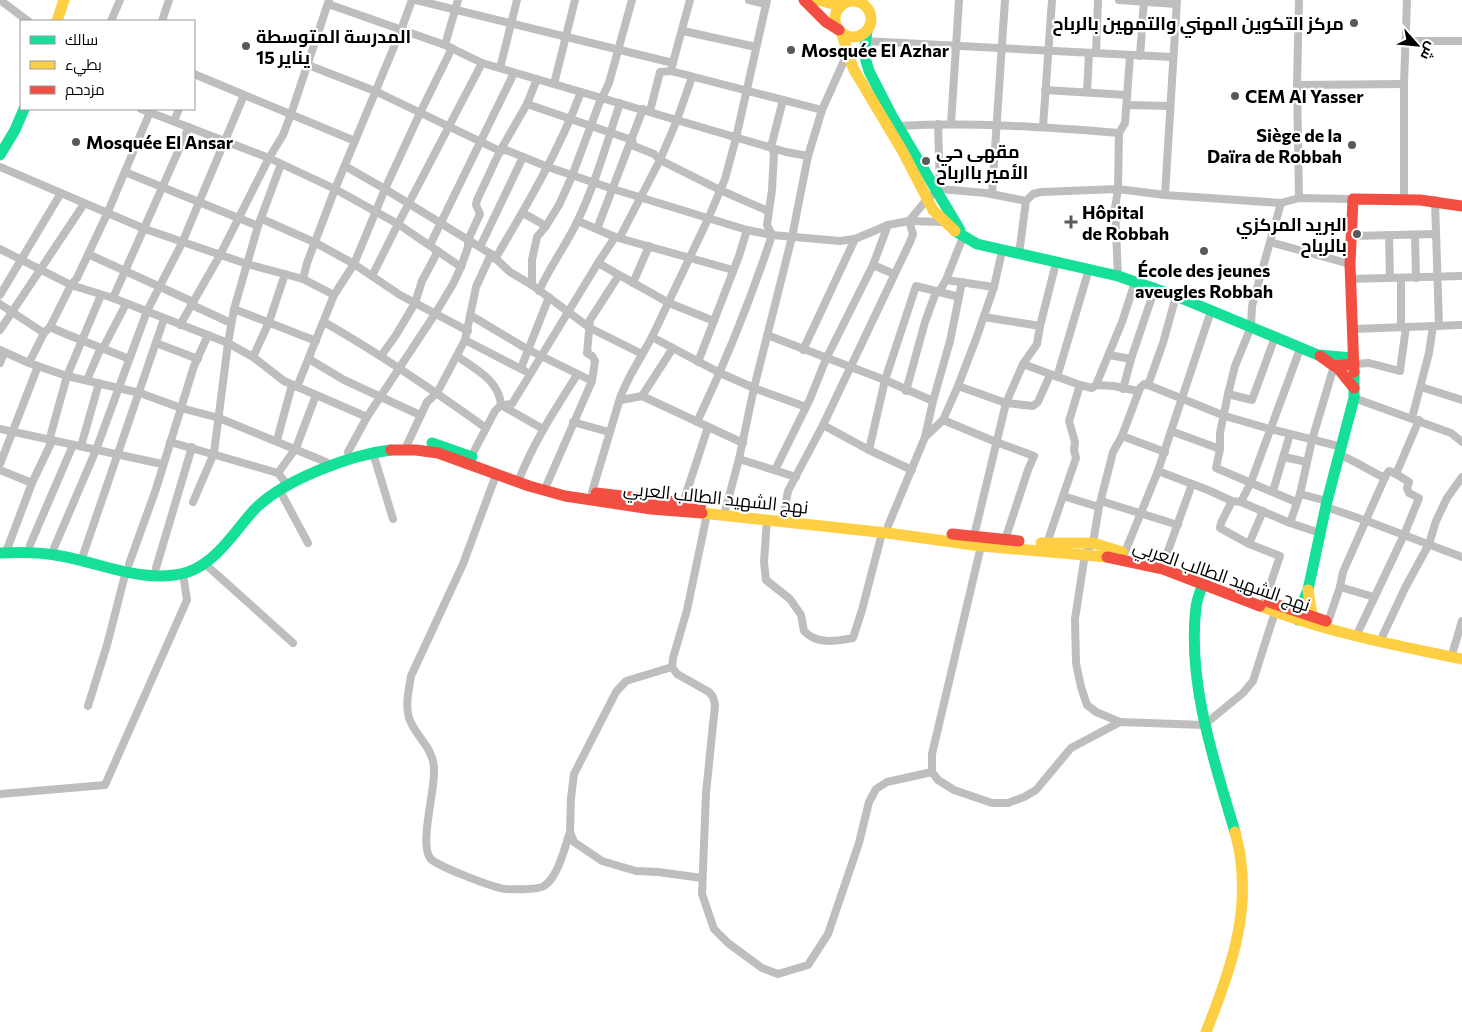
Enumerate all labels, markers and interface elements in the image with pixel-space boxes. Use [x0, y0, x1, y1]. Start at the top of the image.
place label: مركز التكوين المهني والتمهين بالرباح [1052, 12, 1344, 39]
marker: مركز التكوين المهني والتمهين بالرباح [1348, 17, 1360, 29]
legend [20, 20, 195, 110]
north arrow [1392, 20, 1442, 70]
place label: المدرسة المتوسطة 15 يناير [256, 25, 411, 69]
text: سالك [65, 30, 98, 48]
place label: Mosquée El Azhar [801, 39, 950, 61]
text: ش [1416, 39, 1441, 63]
marker: المدرسة المتوسطة 15 يناير [240, 40, 252, 52]
marker: Mosquée El Azhar [785, 44, 797, 56]
text: بطيء [65, 55, 102, 77]
text: مزدحم [65, 80, 105, 100]
place label: CEM Al Yasser [1245, 85, 1364, 107]
marker: CEM Al Yasser [1229, 90, 1241, 102]
place label: Siège de la Daïra de Robbah [1207, 124, 1342, 167]
place label: Mosquée El Ansar [86, 131, 234, 153]
marker: Mosquée El Ansar [70, 136, 82, 148]
marker: Siège de la Daïra de Robbah [1346, 139, 1358, 151]
place label: مقهى حي الأمير باارباح [936, 140, 1028, 185]
marker: مقهى حي الأمير باارباح [920, 155, 932, 167]
place label: Hôpital de Robbah [1082, 201, 1169, 244]
place label: البريد المركزي بالرباح [1236, 213, 1347, 258]
marker: Hôpital de Robbah [1064, 215, 1078, 229]
marker: البريد المركزي بالرباح [1351, 228, 1363, 240]
marker: École des jeunes aveugles Robbah [1198, 245, 1210, 257]
place label: École des jeunes aveugles Robbah [1135, 259, 1273, 302]
street label: نهج الشهيد الطالب العربي [622, 476, 810, 522]
street label: نهج الشهيد الطالب العربي [1129, 534, 1314, 619]

